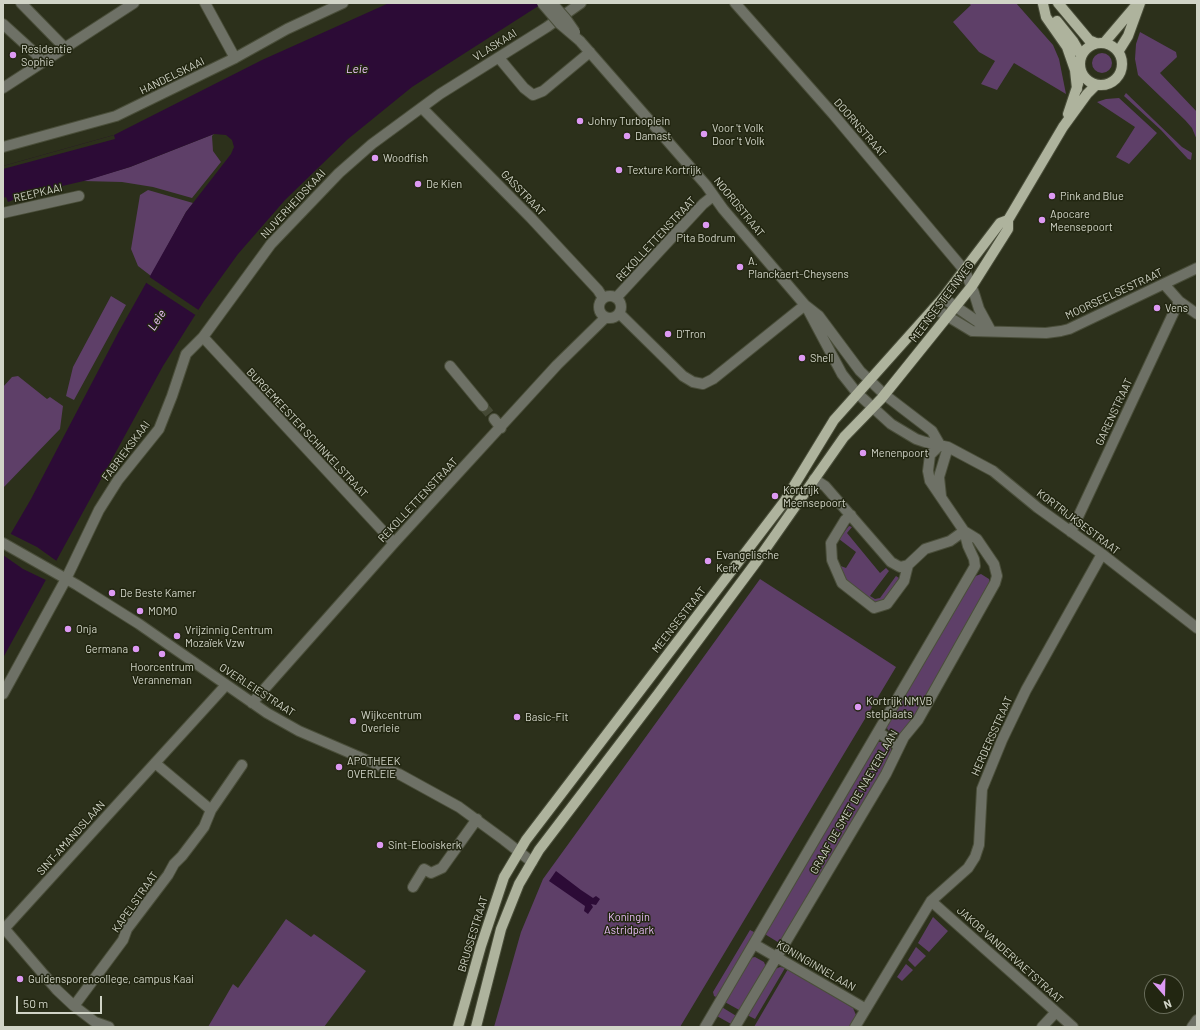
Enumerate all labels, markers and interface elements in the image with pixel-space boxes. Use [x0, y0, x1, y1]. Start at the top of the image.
street label: VLASKAAI [471, 26, 519, 64]
place label: Residentie Sophie [21, 42, 72, 68]
marker: Residentie Sophie [8, 50, 18, 60]
street label: HANDELSKAAI [137, 55, 207, 97]
water label: Leie [346, 62, 368, 76]
street label: DOORNSTRAAT [831, 96, 889, 160]
place label: Johny Turboplein [588, 114, 670, 128]
marker: Johny Turboplein [575, 116, 585, 126]
place label: Voor 't Volk Door 't Volk [712, 121, 765, 147]
place label: Damast [635, 129, 671, 143]
marker: Voor 't Volk Door 't Volk [699, 129, 709, 139]
marker: Damast [622, 131, 632, 141]
place label: Woodfish [383, 151, 428, 165]
marker: Woodfish [370, 153, 380, 163]
place label: Texture Kortrijk [627, 163, 701, 177]
marker: Texture Kortrijk [614, 165, 624, 175]
street label: NIJVERHEIDSKAAI [258, 167, 328, 241]
street label: GASSTRAAT [498, 168, 548, 218]
street label: NOORDSTRAAT [711, 174, 767, 240]
place label: De Kien [426, 177, 462, 191]
marker: De Kien [413, 179, 423, 189]
street label: REEPKAAI [12, 181, 64, 205]
place label: Pink and Blue [1060, 189, 1124, 203]
marker: Pink and Blue [1047, 191, 1057, 201]
street label: REKOLLETTENSTRAAT [613, 194, 699, 284]
place label: Apocare Meensepoort [1050, 207, 1113, 233]
marker: Apocare Meensepoort [1037, 215, 1047, 225]
marker: Pita Bodrum [701, 220, 711, 230]
place label: Pita Bodrum [676, 231, 736, 245]
place label: A. Planckaert-Cheysens [748, 254, 849, 280]
street label: MEENSESTEENWEG [907, 259, 977, 345]
marker: A. Planckaert-Cheysens [735, 262, 745, 272]
street label: MOORSEELSESTRAAT [1063, 266, 1165, 322]
place label: Vens [1165, 301, 1188, 315]
marker: Vens [1152, 303, 1162, 313]
water label: Leie [145, 307, 169, 333]
place label: D'Tron [676, 327, 706, 341]
marker: D'Tron [663, 329, 673, 339]
place label: Shell [810, 351, 833, 365]
marker: Shell [797, 353, 807, 363]
street label: BURGEMEESTER SCHINKELSTRAAT [244, 366, 370, 500]
street label: GARENSTRAAT [1093, 376, 1135, 448]
street label: FABRIEKSKAAI [99, 418, 153, 484]
place label: Menenpoort [871, 446, 929, 460]
marker: Menenpoort [858, 448, 868, 458]
street label: REKOLLETTENSTRAAT [375, 455, 461, 545]
place label: Kortrijk Meensepoort [783, 483, 846, 509]
street label: KORTRIJKSESTRAAT [1034, 486, 1122, 558]
marker: Kortrijk Meensepoort [770, 491, 780, 501]
place label: Evangelische Kerk [716, 548, 779, 574]
marker: Evangelische Kerk [703, 556, 713, 566]
street label: MEENSESTRAAT [649, 584, 709, 656]
place label: De Beste Kamer [120, 586, 196, 600]
marker: De Beste Kamer [107, 588, 117, 598]
place label: MOMO [148, 604, 177, 618]
marker: MOMO [135, 606, 145, 616]
place label: Onja [76, 622, 97, 636]
place label: Vrijzinnig Centrum Mozaïek Vzw [185, 623, 273, 649]
marker: Onja [63, 624, 73, 634]
marker: Vrijzinnig Centrum Mozaïek Vzw [172, 631, 182, 641]
place label: Germana [85, 642, 128, 656]
marker: Germana [131, 644, 141, 654]
marker: Hoorcentrum Veranneman [157, 649, 167, 659]
place label: Hoorcentrum Veranneman [130, 660, 194, 686]
street label: OVERLEIESTRAAT [217, 661, 297, 719]
place label: Kortrijk NMVB stelplaats [866, 694, 932, 720]
street label: HERDERSSTRAAT [969, 694, 1015, 778]
marker: Kortrijk NMVB stelplaats [853, 702, 863, 712]
place label: Wijkcentrum Overleie [361, 708, 422, 734]
place label: Basic-Fit [525, 710, 569, 724]
marker: Basic-Fit [512, 712, 522, 722]
marker: Wijkcentrum Overleie [348, 716, 358, 726]
street label: GRAAF DE SMET DE NAEYERLAAN [807, 728, 901, 876]
place label: APOTHEEK OVERLEIE [347, 754, 400, 780]
marker: APOTHEEK OVERLEIE [334, 762, 344, 772]
street label: SINT-AMANDSLAAN [34, 798, 108, 878]
place label: Sint-Elooiskerk [388, 838, 461, 852]
marker: Sint-Elooiskerk [375, 840, 385, 850]
street label: KAPELSTRAAT [109, 869, 161, 935]
street label: BRUGSESTRAAT [455, 894, 491, 974]
street label: JAKOB VANDERVAETSTRAAT [954, 904, 1066, 1006]
park label: Koningin Astridpark [604, 910, 654, 936]
street label: KONINGINNELAAN [774, 938, 858, 994]
place label: Guldensporencollege, campus Kaai [28, 972, 194, 986]
marker: Guldensporencollege, campus Kaai [15, 974, 25, 984]
north arrow [1144, 974, 1184, 1014]
scale bar [18, 988, 104, 1014]
text: 50 m [23, 996, 48, 1010]
text: N [1162, 997, 1174, 1012]

